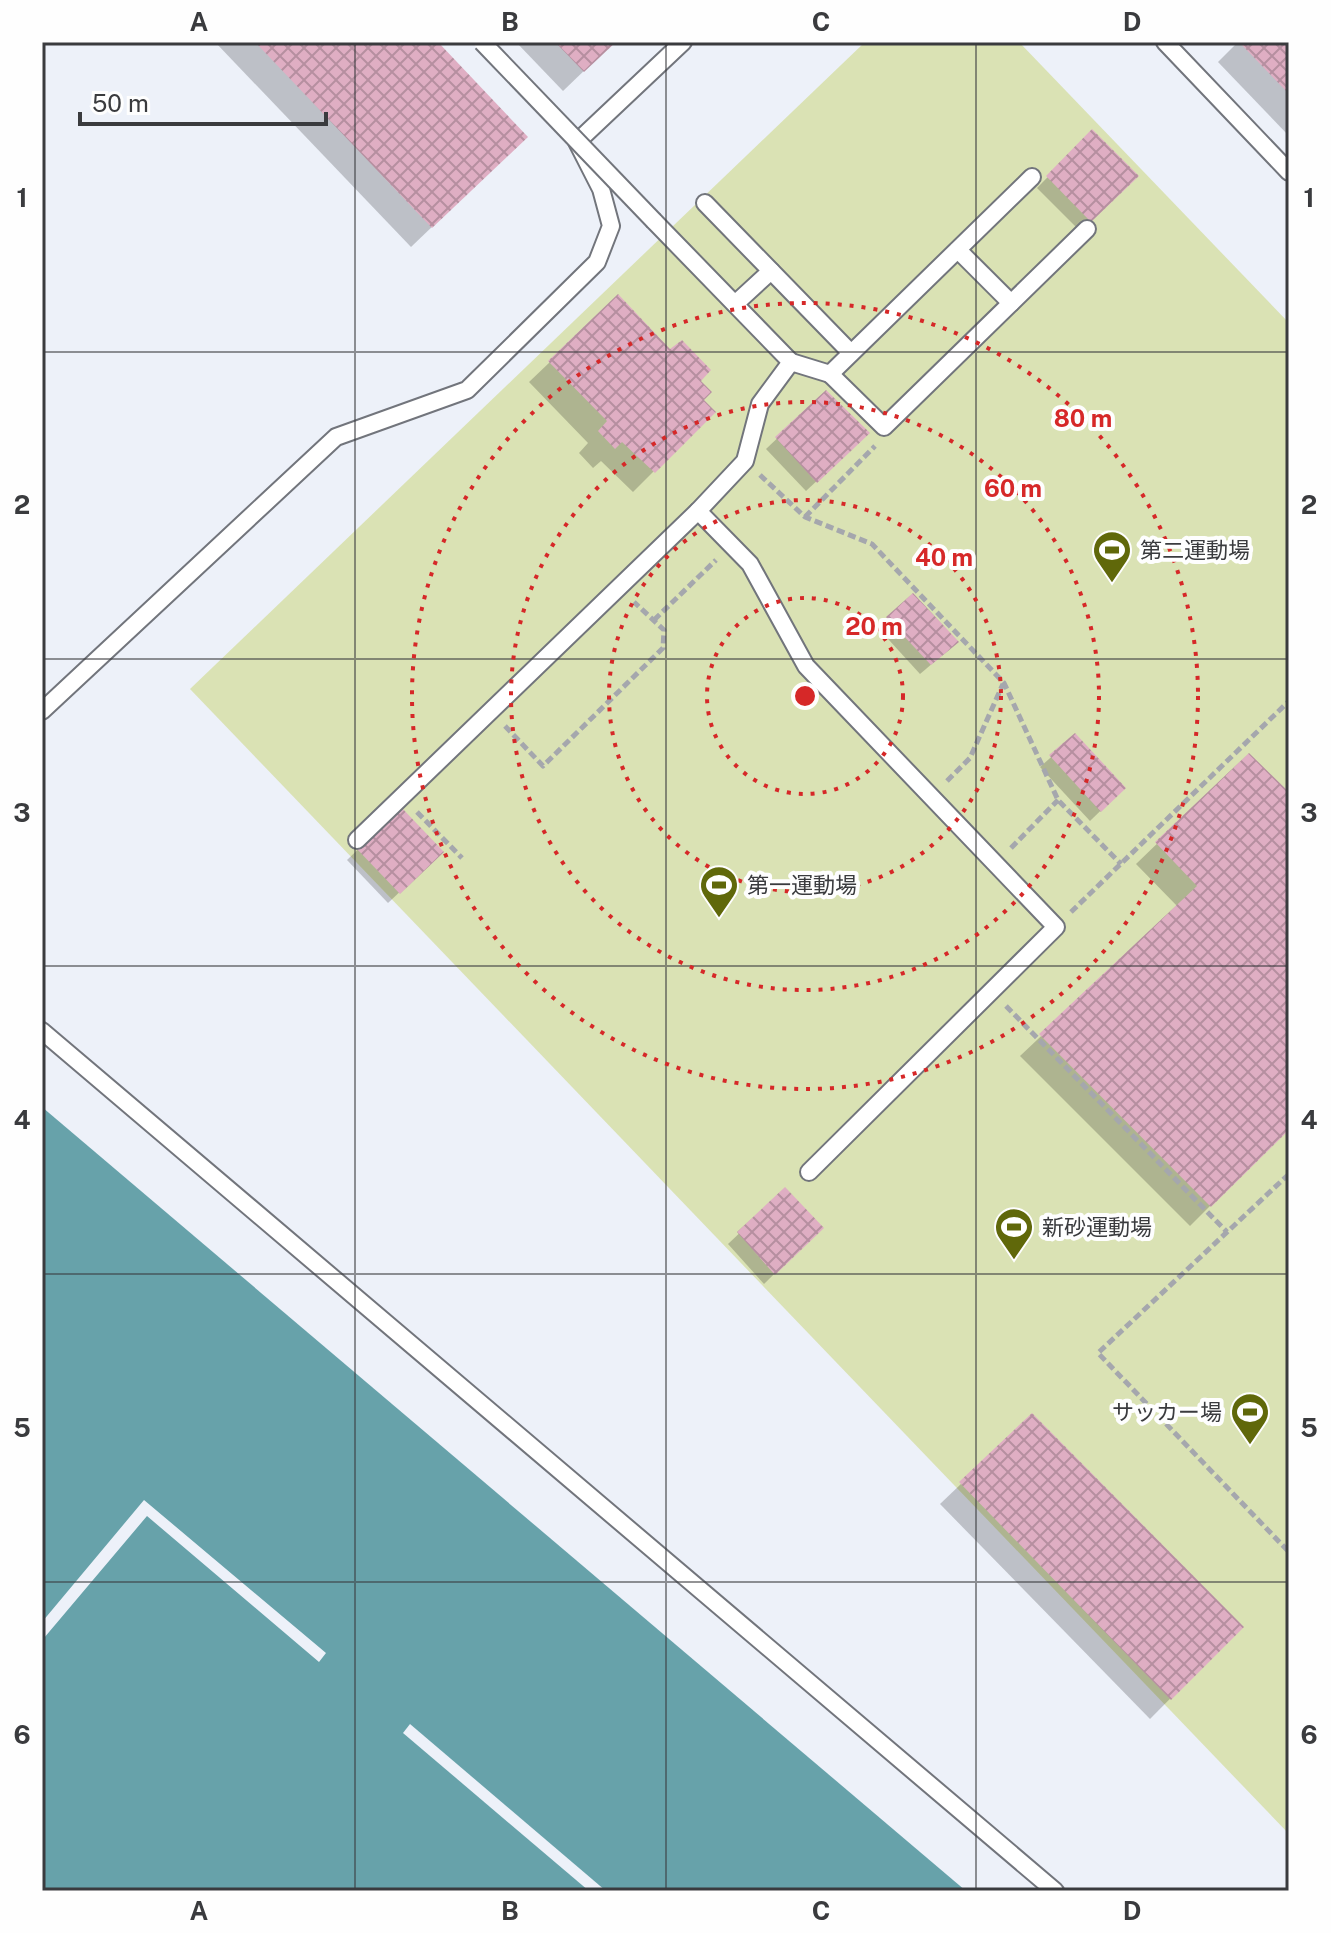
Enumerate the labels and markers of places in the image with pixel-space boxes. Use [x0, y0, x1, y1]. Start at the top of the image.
sports icon: 第二運動場 [1091, 529, 1133, 584]
place label: 第二運動場 [1140, 537, 1250, 563]
centre of rings [791, 682, 819, 710]
sports icon: 第一運動場 [698, 864, 740, 919]
place label: 第一運動場 [747, 872, 857, 898]
sports icon: 新砂運動場 [993, 1206, 1035, 1261]
place label: 新砂運動場 [1042, 1214, 1152, 1240]
sports icon: サッカー場 [1229, 1391, 1271, 1446]
place label: サッカー場 [1112, 1399, 1222, 1425]

